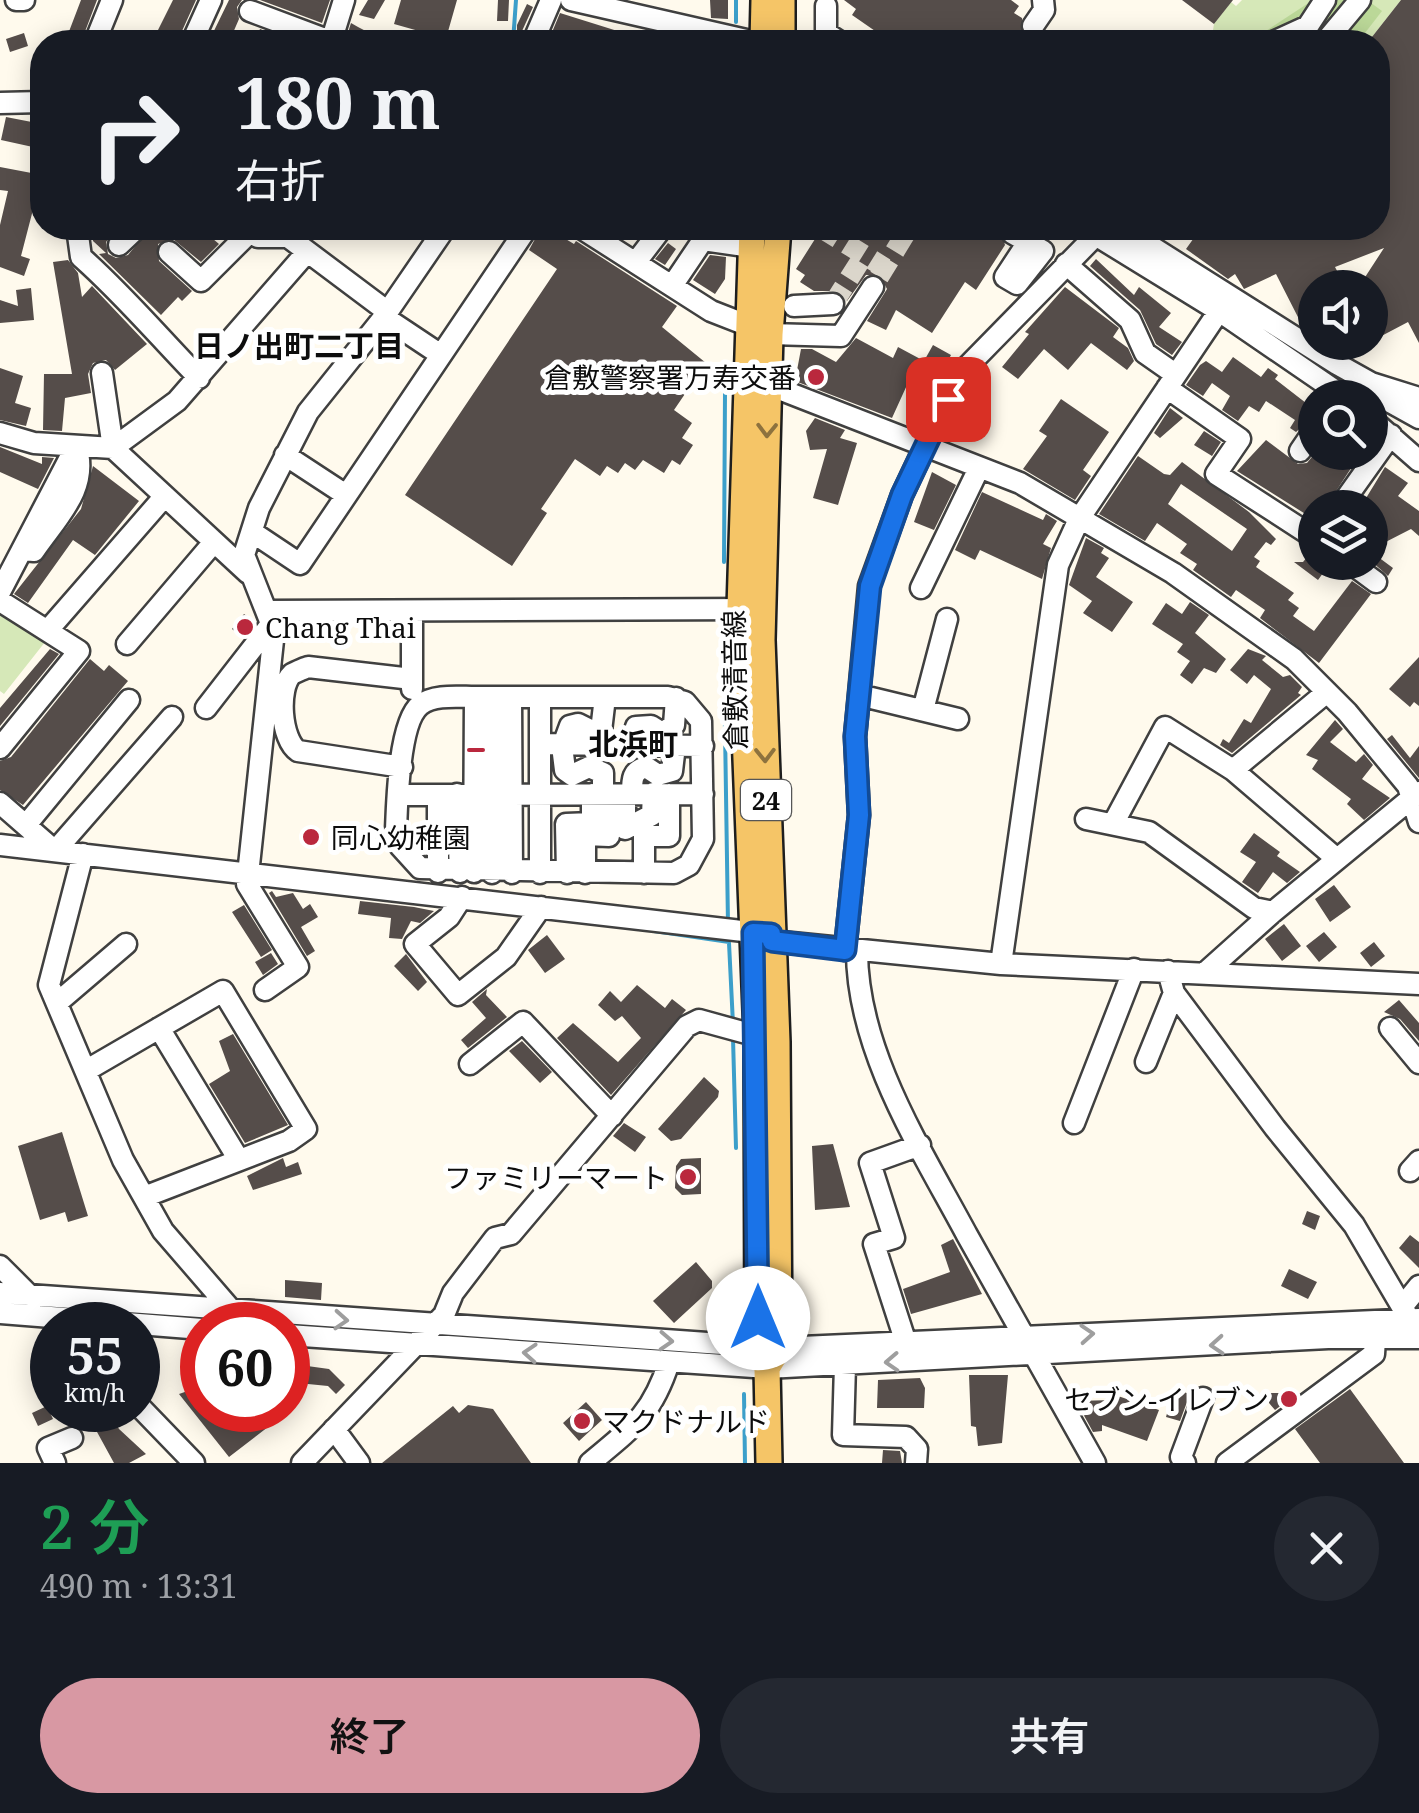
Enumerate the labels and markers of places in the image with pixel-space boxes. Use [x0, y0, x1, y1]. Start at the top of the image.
pin [906, 357, 991, 442]
place label: 倉敷警察署万寿交番 [544, 358, 796, 396]
marker: 倉敷警察署万寿交番 [805, 366, 827, 388]
place label: Chang Thai [265, 608, 416, 646]
marker: Chang Thai [234, 616, 256, 638]
place label: 同心幼稚園 [331, 818, 471, 856]
marker: 同心幼稚園 [300, 826, 322, 848]
place label: ファミリーマート [444, 1158, 668, 1196]
marker: ファミリーマート [677, 1166, 699, 1188]
place label: セブン-イレブン [1064, 1380, 1269, 1418]
marker: セブン-イレブン [1278, 1388, 1300, 1410]
place label: マクドナルド [602, 1402, 770, 1440]
marker: マクドナルド [571, 1410, 593, 1432]

